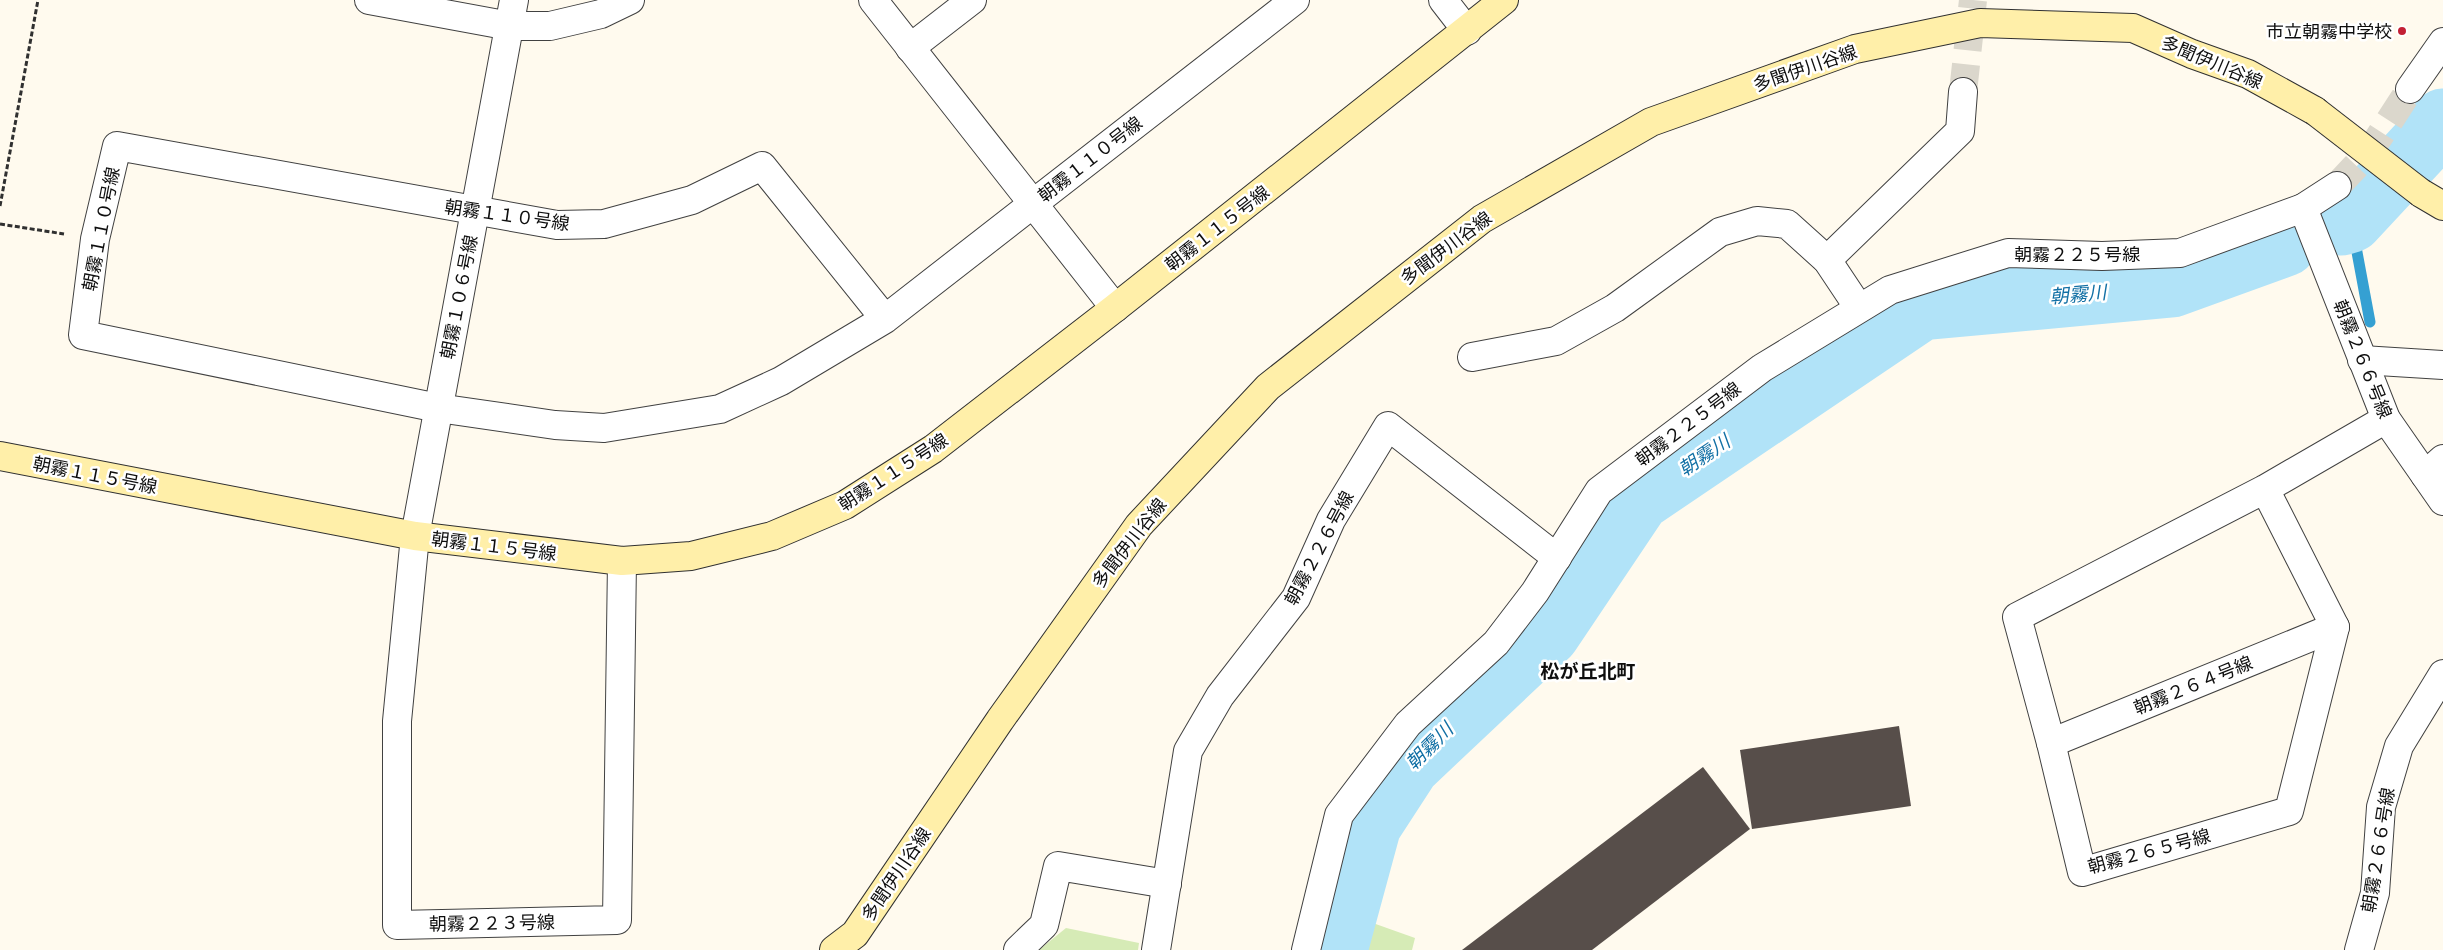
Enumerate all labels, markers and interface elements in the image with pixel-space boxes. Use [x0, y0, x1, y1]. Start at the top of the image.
place label: 市立朝霧中学校 [2266, 20, 2392, 43]
marker: 市立朝霧中学校 [2396, 25, 2408, 37]
street label: 多聞伊川谷線 [2158, 30, 2266, 94]
street label: 多聞伊川谷線 [1750, 40, 1860, 96]
street label: 朝霧１１０号線 [1033, 111, 1147, 207]
street label: 朝霧１１０号線 [78, 165, 124, 293]
street label: 朝霧１１５号線 [1160, 180, 1274, 276]
street label: 朝霧１１０号線 [443, 195, 571, 235]
street label: 多聞伊川谷線 [1396, 206, 1496, 290]
street label: 朝霧１０６号線 [436, 233, 482, 361]
street label: 朝霧２２５号線 [2014, 243, 2140, 266]
water label: 朝霧川 [2049, 279, 2109, 308]
street label: 朝霧２６６号線 [2329, 296, 2397, 422]
street label: 朝霧２２５号線 [1631, 377, 1745, 471]
street label: 朝霧１１５号線 [834, 428, 952, 516]
water label: 朝霧川 [1674, 428, 1736, 481]
street label: 朝霧１１５号線 [31, 452, 159, 498]
street label: 朝霧２２６号線 [1279, 487, 1359, 609]
street label: 多聞伊川谷線 [1087, 493, 1171, 593]
street label: 朝霧１１５号線 [430, 527, 558, 565]
street label: 朝霧２６４号線 [2130, 651, 2256, 719]
district label: 松が丘北町 [1540, 659, 1636, 683]
water label: 朝霧川 [1400, 716, 1459, 775]
street label: 朝霧２６６号線 [2357, 786, 2399, 914]
street label: 多聞伊川谷線 [856, 823, 936, 925]
street label: 朝霧２６５号線 [2085, 824, 2213, 878]
street label: 朝霧２２３号線 [429, 910, 555, 936]

